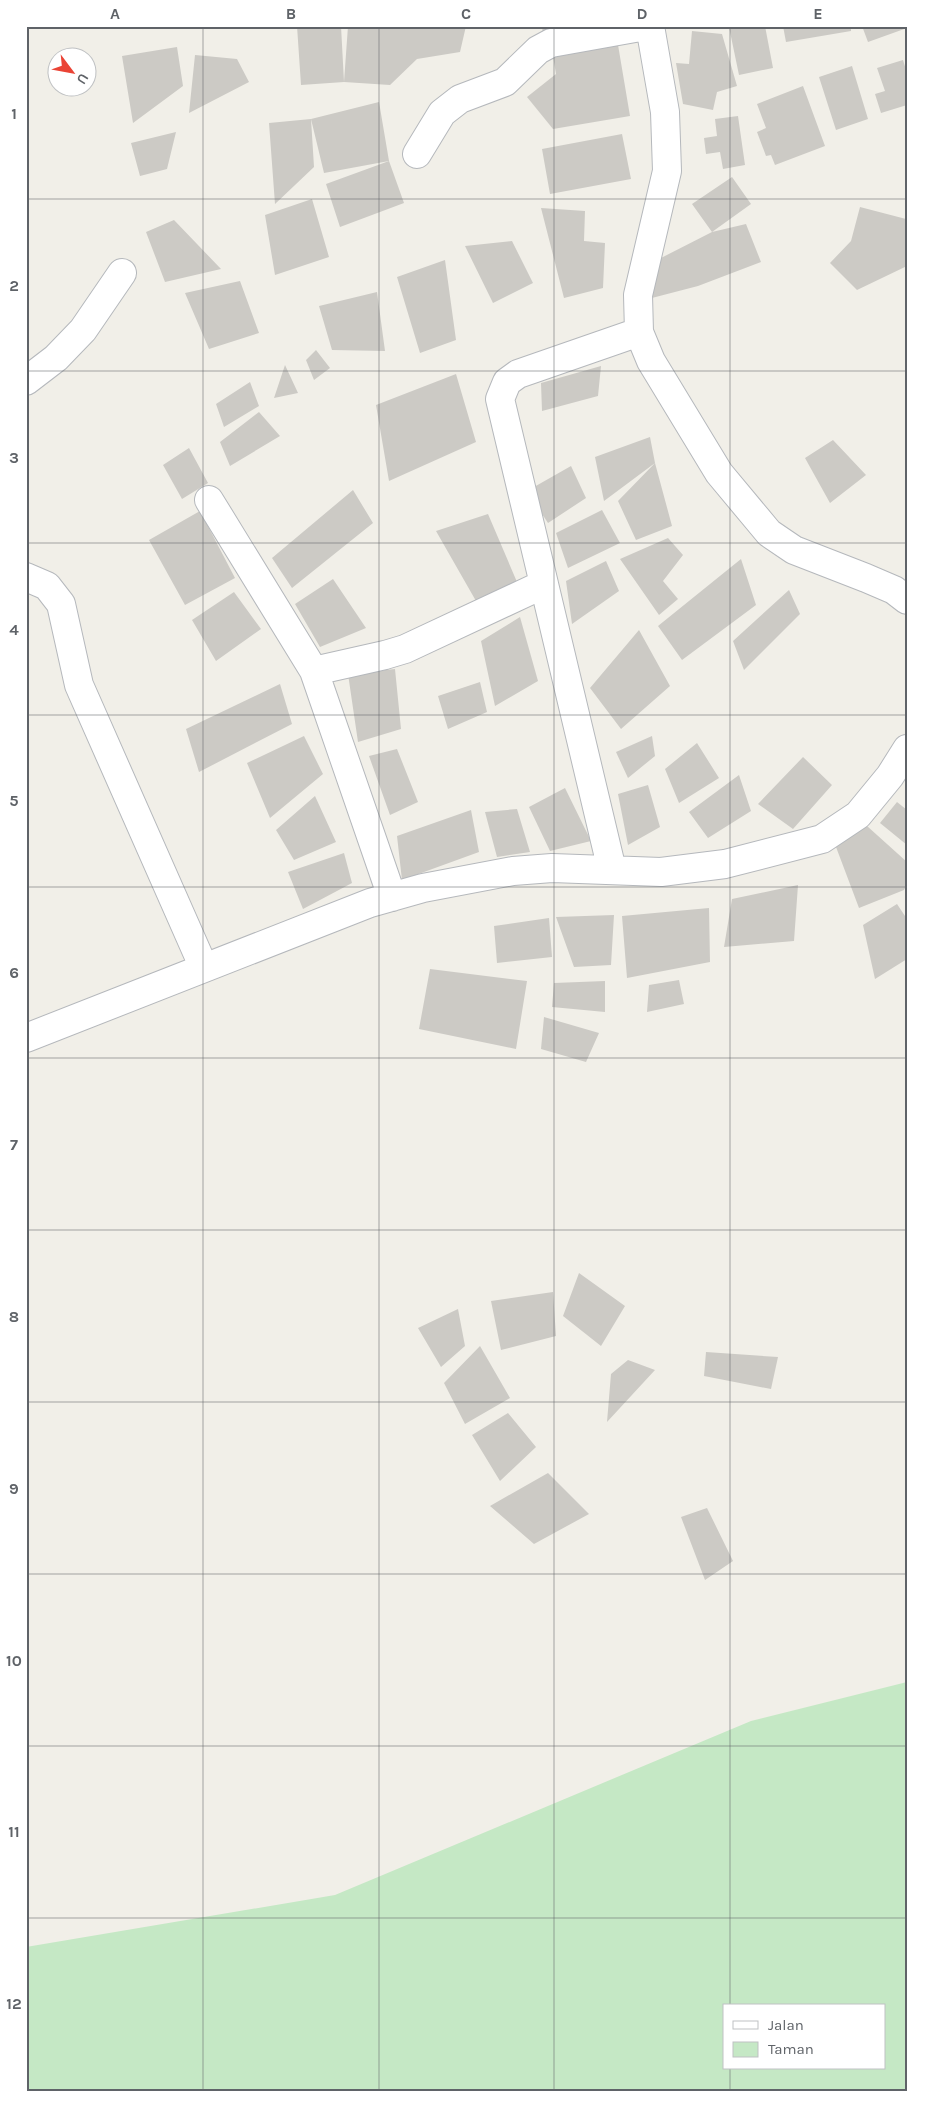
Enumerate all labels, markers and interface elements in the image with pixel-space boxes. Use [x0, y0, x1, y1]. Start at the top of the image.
text: A [110, 4, 120, 23]
text: B [286, 4, 296, 23]
text: C [461, 4, 471, 23]
text: D [637, 4, 648, 23]
text: E [813, 4, 823, 23]
north arrow [48, 48, 98, 98]
text: U [73, 70, 92, 87]
text: 1 [11, 104, 17, 123]
text: 2 [9, 276, 19, 295]
text: 3 [9, 448, 19, 467]
text: 4 [9, 620, 19, 639]
text: 5 [9, 791, 19, 810]
text: 6 [9, 963, 19, 982]
text: 7 [10, 1135, 18, 1154]
text: 8 [9, 1307, 19, 1326]
text: 9 [9, 1479, 19, 1498]
text: 10 [6, 1651, 22, 1670]
text: 11 [8, 1822, 20, 1841]
text: 12 [6, 1994, 22, 2013]
legend [723, 2004, 886, 2070]
text: Jalan [768, 2016, 804, 2034]
text: Taman [768, 2040, 814, 2058]

